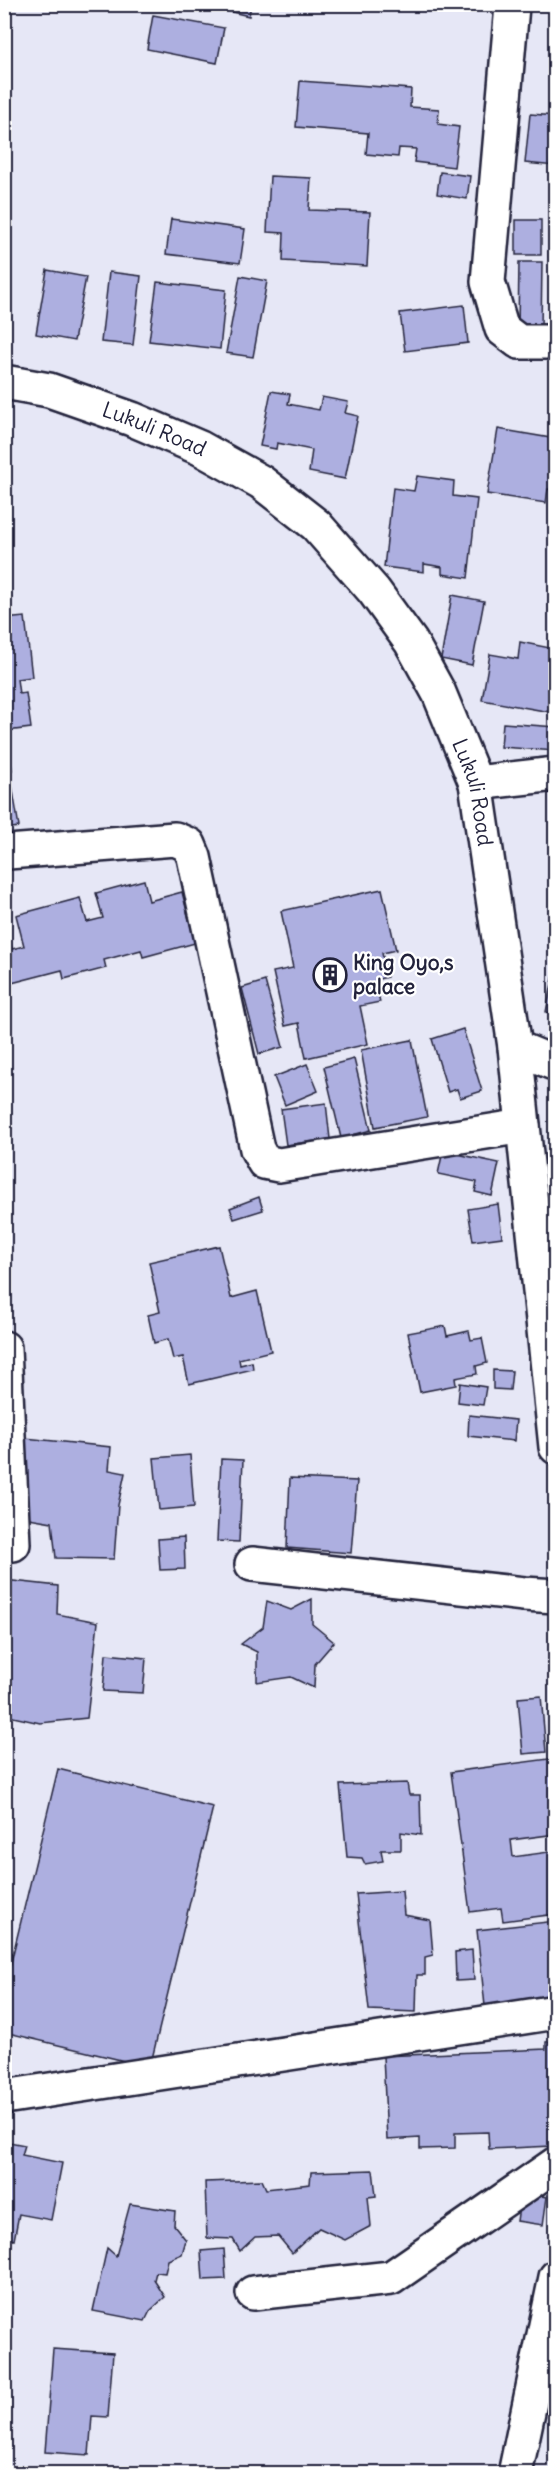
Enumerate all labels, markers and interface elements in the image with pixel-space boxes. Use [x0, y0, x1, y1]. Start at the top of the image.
street label: Lukuli Road [99, 396, 211, 462]
street label: Lukuli Road [446, 735, 499, 848]
place label: King Oyo,s palace [353, 949, 454, 1000]
building icon: King Oyo,s palace [312, 957, 348, 993]

